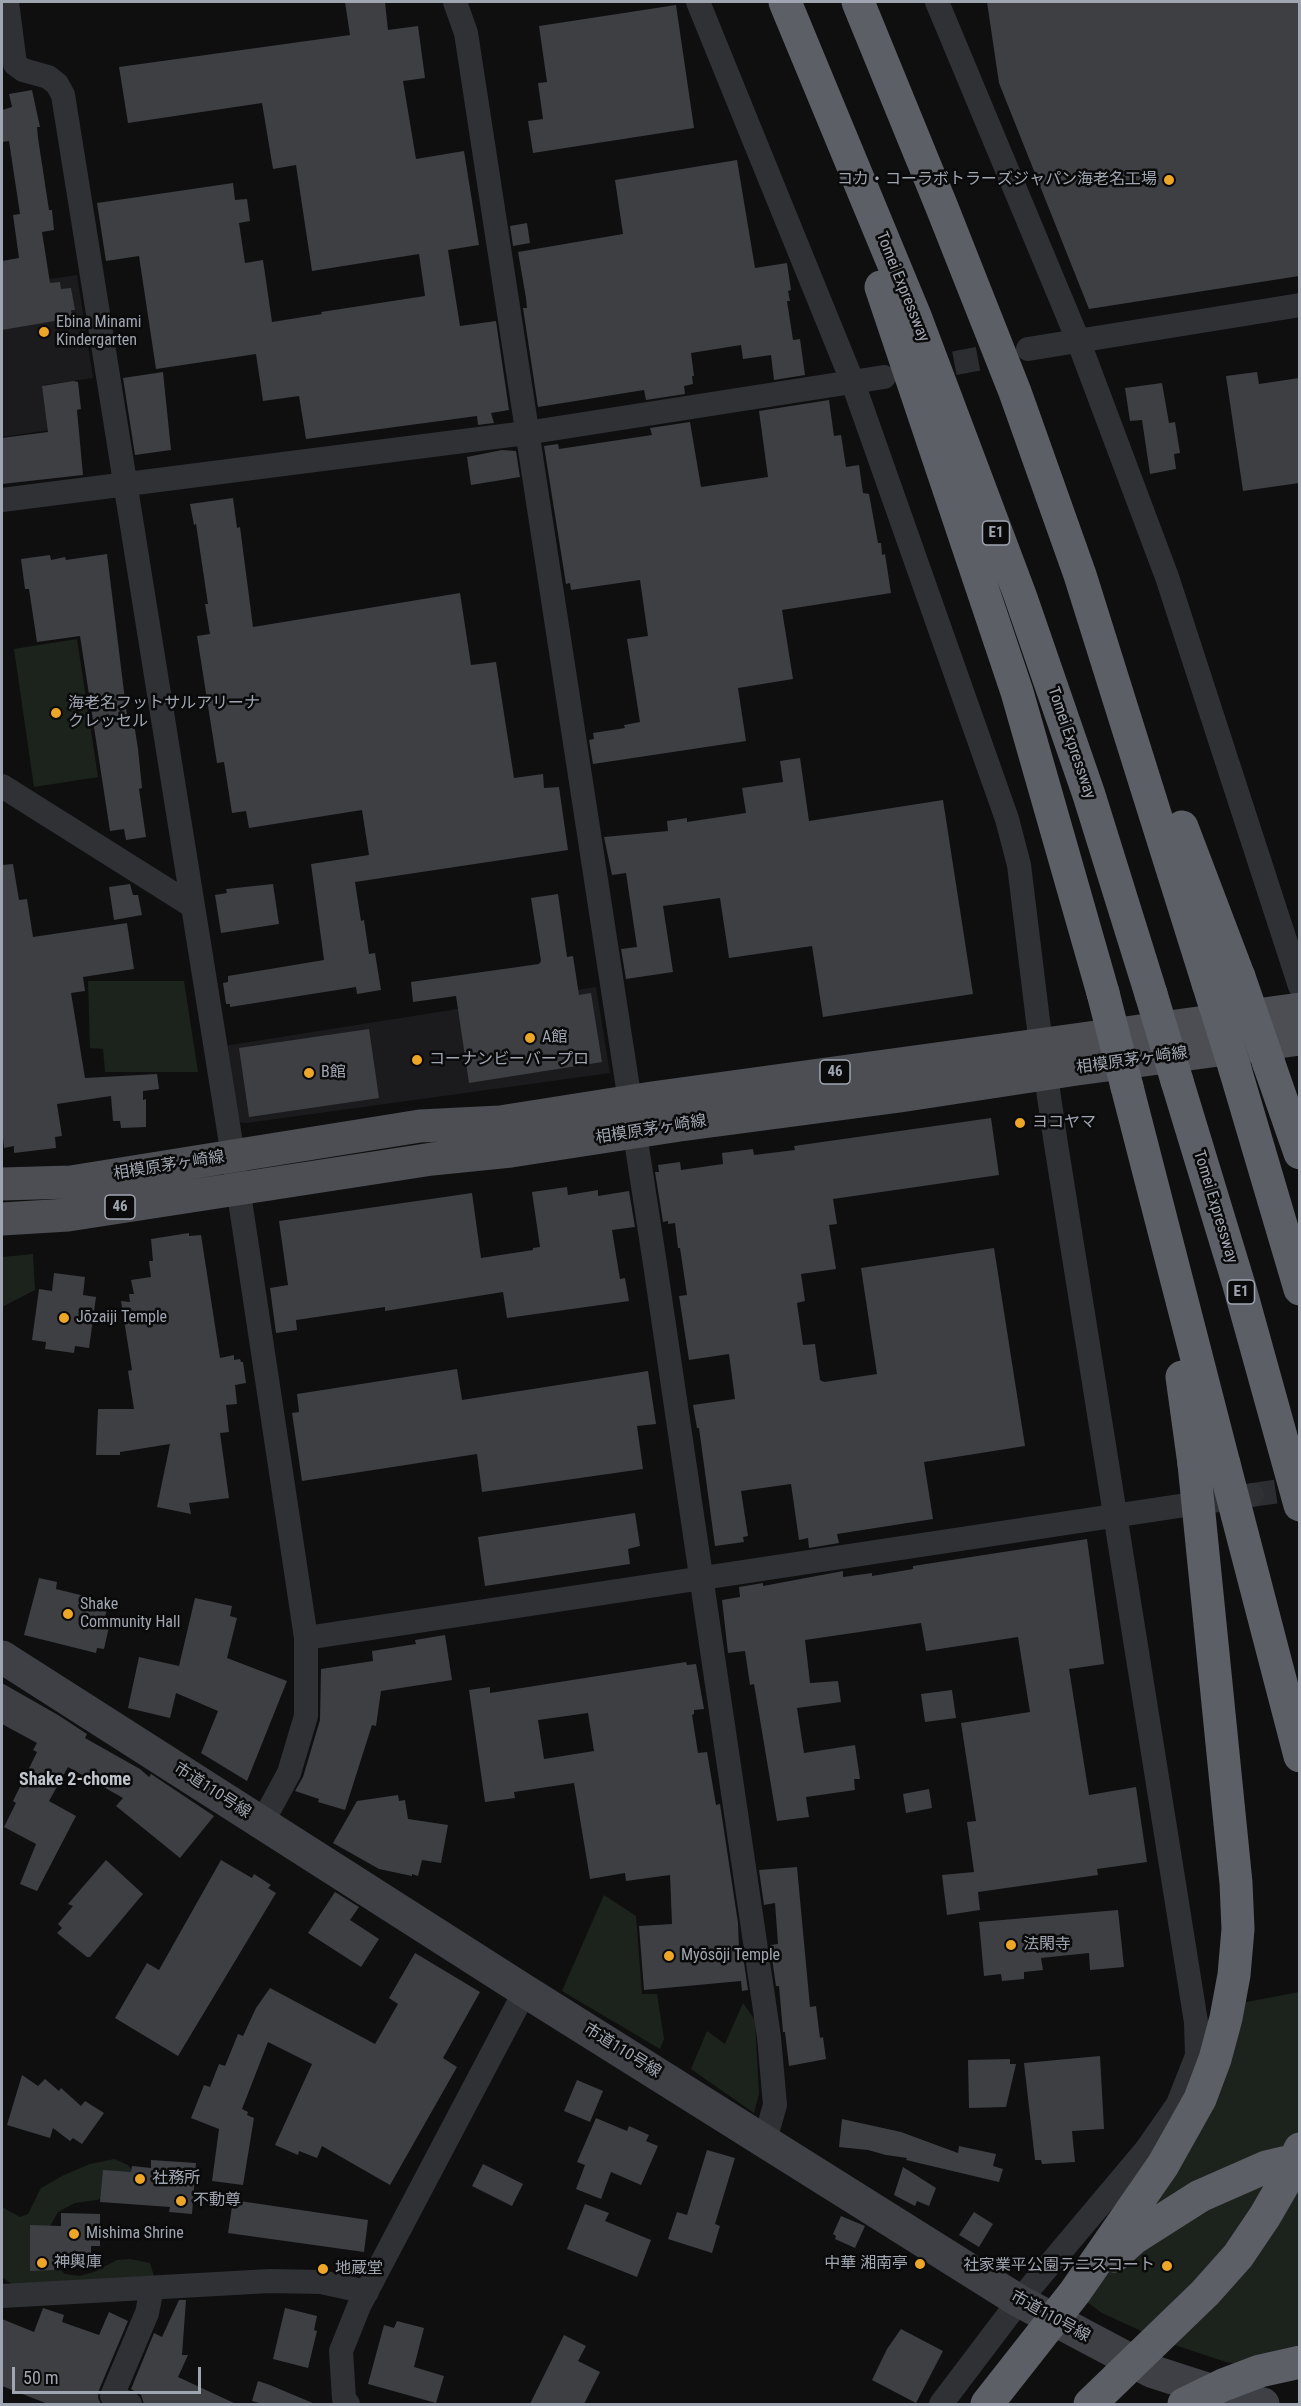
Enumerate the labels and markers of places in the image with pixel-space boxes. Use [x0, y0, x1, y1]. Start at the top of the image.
place label: コカ・コーラボトラーズジャパン海老名工場 [837, 170, 1157, 190]
marker: コカ・コーラボトラーズジャパン海老名工場 [1162, 173, 1176, 187]
place label: Ebina Minami Kindergarten [56, 313, 141, 351]
marker: Ebina Minami Kindergarten [37, 325, 51, 339]
place label: 海老名フットサルアリーナ クレッセル [68, 694, 260, 732]
marker: 海老名フットサルアリーナ クレッセル [49, 706, 63, 720]
place label: A館 [542, 1028, 567, 1048]
marker: A館 [523, 1031, 537, 1045]
place label: コーナンビーバープロ [429, 1050, 589, 1070]
marker: コーナンビーバープロ [410, 1053, 424, 1067]
place label: B館 [321, 1063, 346, 1083]
marker: B館 [302, 1066, 316, 1080]
place label: ヨコヤマ [1032, 1113, 1096, 1133]
marker: ヨコヤマ [1013, 1116, 1027, 1130]
place label: Jōzaiji Temple [76, 1308, 167, 1328]
marker: Jōzaiji Temple [57, 1311, 71, 1325]
place label: Shake Community Hall [80, 1595, 180, 1633]
marker: Shake Community Hall [61, 1607, 75, 1621]
place label: 法閑寺 [1023, 1935, 1071, 1955]
marker: 法閑寺 [1004, 1938, 1018, 1952]
place label: Myōsōji Temple [681, 1946, 780, 1966]
marker: Myōsōji Temple [662, 1949, 676, 1963]
place label: 社務所 [152, 2169, 200, 2189]
marker: 社務所 [133, 2172, 147, 2186]
place label: 不動尊 [193, 2191, 241, 2211]
marker: 不動尊 [174, 2194, 188, 2208]
place label: Mishima Shrine [86, 2224, 184, 2244]
marker: Mishima Shrine [67, 2227, 81, 2241]
place label: 神輿庫 [54, 2253, 102, 2273]
place label: 中華 湘南亭 [824, 2254, 908, 2274]
marker: 神輿庫 [35, 2256, 49, 2270]
place label: 社家業平公園テニスコート [963, 2256, 1155, 2276]
marker: 中華 湘南亭 [913, 2257, 927, 2271]
place label: 地蔵堂 [335, 2259, 383, 2279]
marker: 社家業平公園テニスコート [1160, 2259, 1174, 2273]
marker: 地蔵堂 [316, 2262, 330, 2276]

